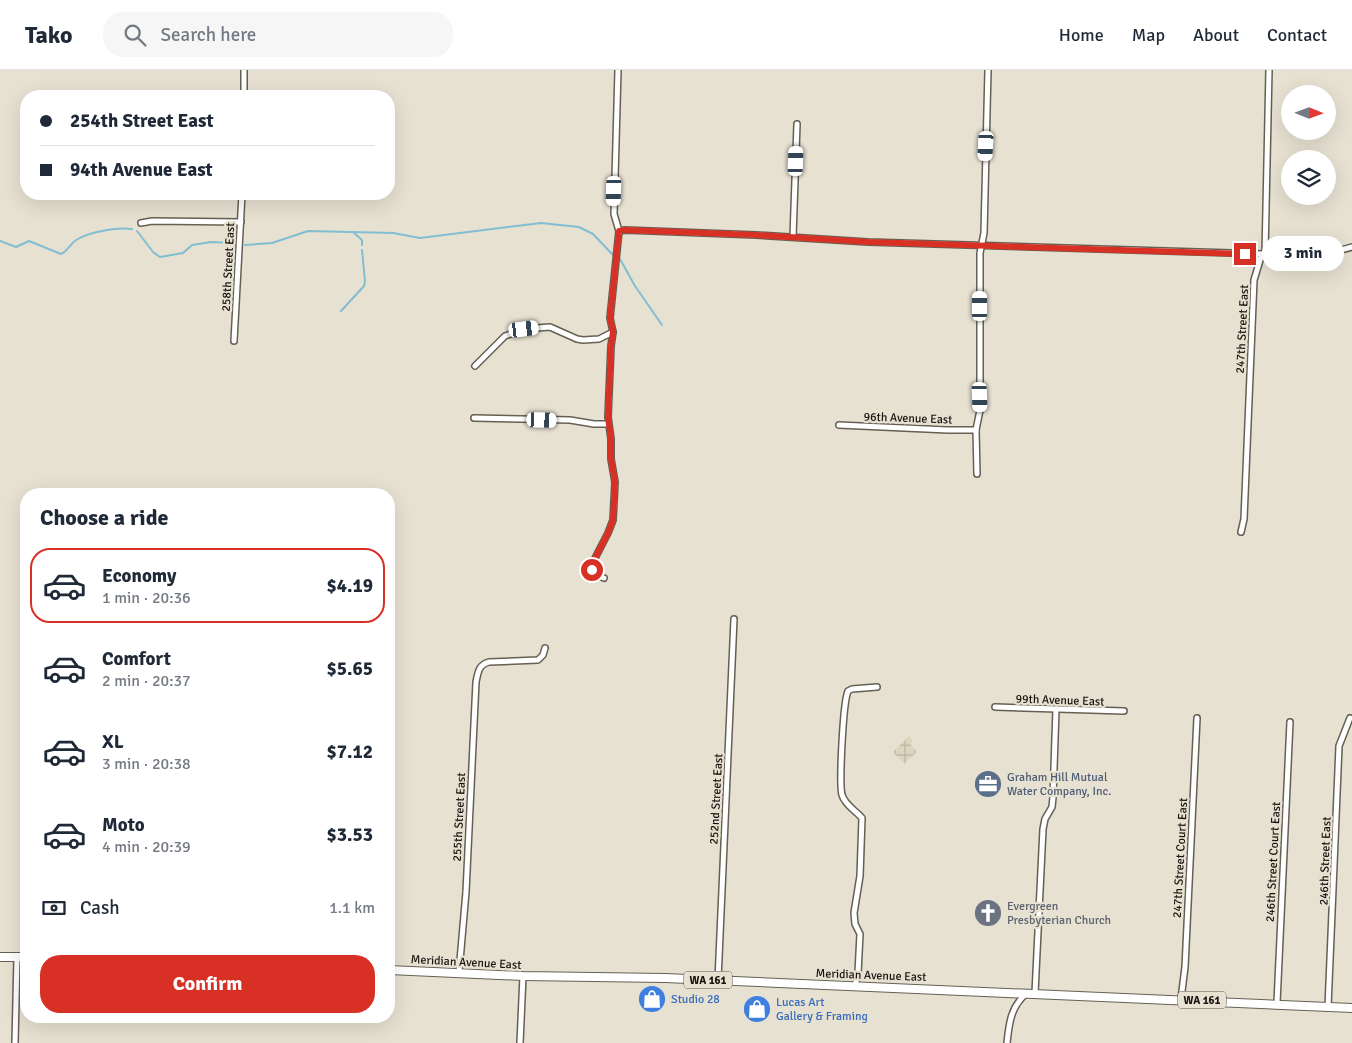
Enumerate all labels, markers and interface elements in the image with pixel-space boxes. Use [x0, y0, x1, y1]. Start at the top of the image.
search box [103, 12, 453, 57]
text: Tako [25, 20, 73, 50]
icon: search [121, 21, 149, 49]
text: Search here [161, 23, 256, 47]
text: Home [1059, 24, 1104, 46]
text: Map [1132, 24, 1165, 46]
text: About [1193, 24, 1239, 46]
text: Contact [1267, 24, 1327, 46]
north arrow [1281, 85, 1336, 140]
map controls [1281, 85, 1336, 205]
text: 254th Street East [70, 109, 214, 133]
car [977, 131, 994, 161]
car [787, 146, 804, 176]
button: layers [1281, 150, 1336, 205]
text: 94th Avenue East [70, 158, 213, 182]
car [605, 176, 622, 206]
street label: 258th Street East [219, 222, 238, 312]
callout: 3 min [1262, 236, 1345, 272]
route end [1234, 243, 1256, 265]
text: 3 min [1284, 243, 1322, 263]
street label: 247th Street East [1233, 284, 1252, 374]
car [972, 291, 987, 321]
car [508, 320, 539, 338]
car [971, 382, 988, 412]
street label: 96th Avenue East [863, 409, 953, 428]
car [526, 412, 557, 428]
text: Choose a ride [40, 504, 168, 531]
route start [581, 559, 603, 581]
icon: car [42, 563, 87, 608]
text: Economy [102, 564, 176, 588]
text: $4.19 [327, 574, 373, 598]
text: 1 min · 20:36 [102, 588, 191, 608]
icon: car [42, 646, 87, 691]
text: Comfort [102, 647, 171, 671]
text: $5.65 [327, 657, 373, 681]
text: 2 min · 20:37 [102, 671, 191, 691]
street label: 99th Avenue East [1015, 691, 1105, 710]
icon: car [42, 729, 87, 774]
text: XL [102, 730, 124, 754]
text: $7.12 [327, 740, 373, 764]
street label: 252nd Street East [707, 753, 726, 845]
text: 3 min · 20:38 [102, 754, 191, 774]
office icon: Graham Hill Mutual Water Company, Inc. [973, 769, 1003, 799]
place label: Graham Hill Mutual Water Company, Inc. [1007, 770, 1111, 799]
street label: 255th Street East [450, 772, 469, 862]
street label: 247th Street Court East [1170, 797, 1191, 919]
street label: 246th Street Court East [1263, 801, 1284, 923]
icon: car [42, 812, 87, 857]
text: Moto [102, 813, 145, 837]
street label: 246th Street East [1316, 816, 1335, 906]
text: $3.53 [327, 823, 373, 847]
text: 4 min · 20:39 [102, 837, 191, 857]
icon: cash [40, 894, 68, 922]
text: Cash [80, 896, 120, 920]
text: 1.1 km [329, 898, 375, 918]
church icon: Evergreen Presbyterian Church [973, 898, 1003, 928]
place label: Evergreen Presbyterian Church [1007, 899, 1111, 928]
street label: Meridian Avenue East [410, 952, 522, 973]
button: Confirm [40, 955, 375, 1013]
street label: Meridian Avenue East [815, 966, 927, 985]
road number: WA 161 [684, 972, 732, 988]
shop icon: Studio 28 [637, 984, 667, 1014]
place label: Studio 28 [671, 992, 720, 1007]
road number: WA 161 [1178, 992, 1226, 1008]
shop icon: Lucas Art Gallery & Framing [742, 994, 772, 1024]
place label: Lucas Art Gallery & Framing [776, 995, 868, 1024]

